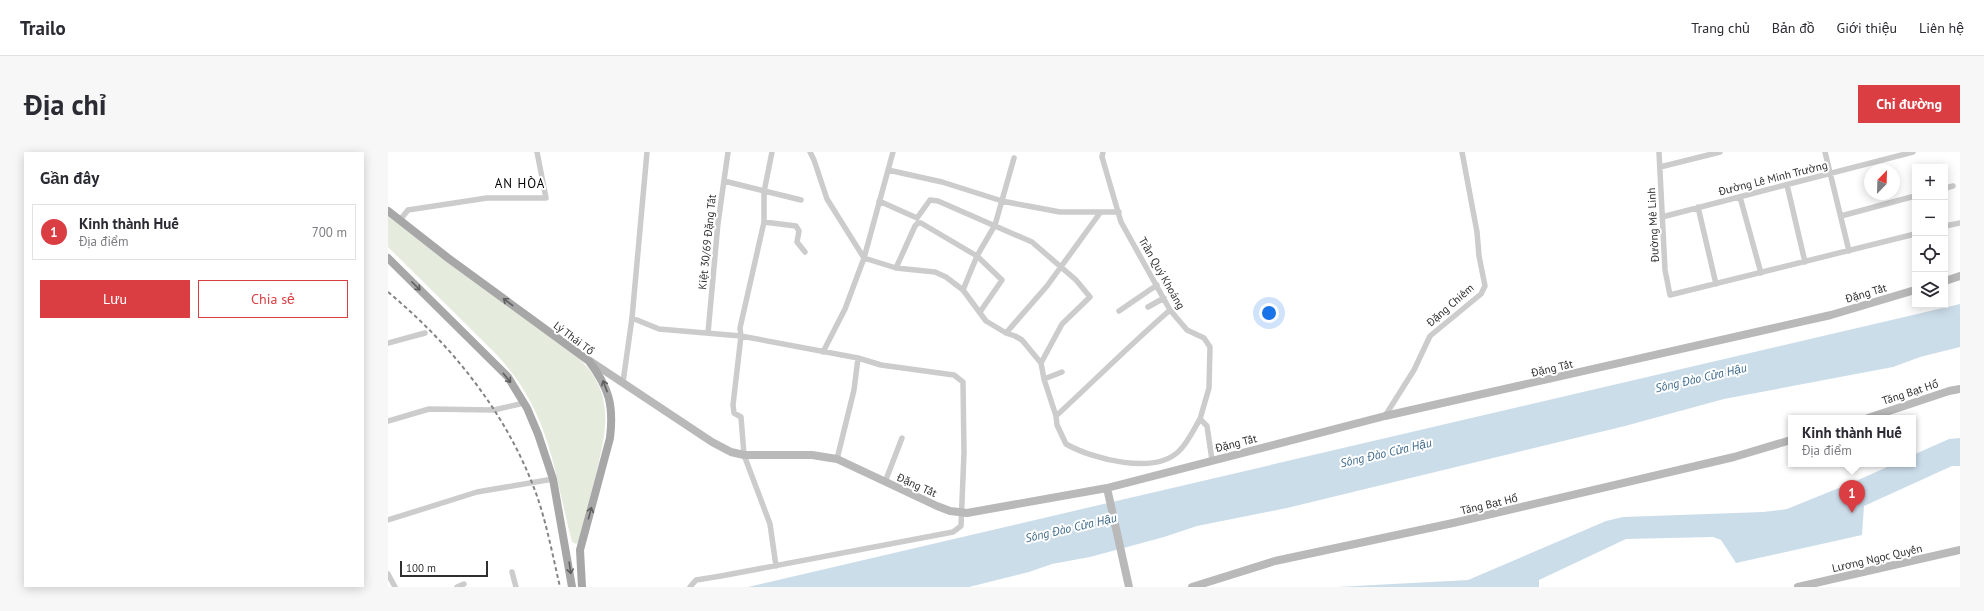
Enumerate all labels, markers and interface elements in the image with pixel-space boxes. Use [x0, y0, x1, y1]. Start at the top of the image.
text: Trailo [20, 16, 66, 40]
text: Trang chủ [1691, 19, 1750, 37]
text: Bản đồ [1772, 19, 1815, 37]
text: Giới thiệu [1837, 19, 1897, 37]
text: Liên hệ [1919, 19, 1964, 37]
button: Chỉ đường [1858, 85, 1960, 123]
text: Địa chỉ [24, 86, 107, 123]
street label: Đường Lê Minh Trường [1716, 158, 1829, 199]
north arrow [1864, 164, 1900, 200]
map controls [1912, 164, 1948, 308]
button: + [1912, 164, 1948, 200]
text: Gần đây [40, 167, 99, 189]
district label: AN HÒA [495, 175, 545, 192]
street label: Đường Mê Linh [1644, 187, 1662, 264]
street label: Kiệt 30/69 Đặng Tất [695, 193, 719, 290]
button: − [1912, 200, 1948, 236]
text: Kinh thành Huế [79, 214, 179, 233]
text: 1 [50, 224, 58, 241]
text: 700 m [312, 224, 347, 241]
text: Địa điểm [79, 233, 129, 250]
street label: Trần Quý Khoáng [1136, 234, 1188, 312]
button: locate [1912, 236, 1948, 272]
button: layers [1912, 272, 1948, 308]
button: Lưu [40, 280, 190, 318]
button: Chia sẻ [198, 280, 348, 318]
street label: Đặng Tất [1843, 280, 1889, 306]
one-way arrow [411, 281, 420, 291]
street label: Đặng Chiêm [1423, 281, 1477, 330]
one-way arrow [503, 298, 514, 307]
your location [1259, 303, 1279, 323]
street label: Lý Thái Tổ [551, 318, 597, 358]
street label: Đặng Tất [1529, 356, 1574, 380]
water label: Sông Đào Cửa Hậu [1654, 360, 1748, 395]
one-way arrow [503, 372, 512, 383]
street label: Tăng Bạt Hổ [1880, 376, 1940, 408]
one-way arrow [601, 381, 609, 393]
popup [1788, 415, 1916, 467]
text: Kinh thành Huế [1802, 423, 1902, 442]
street label: Đặng Tất [1213, 431, 1258, 455]
water label: Sông Đào Cửa Hậu [1339, 435, 1433, 470]
text: Địa điểm [1802, 442, 1852, 459]
street label: Đặng Tất [894, 470, 939, 500]
pin: 1 [1839, 480, 1865, 513]
street label: Tăng Bạt Hổ [1459, 491, 1519, 517]
one-way arrow [587, 506, 595, 519]
water label: Sông Đào Cửa Hậu [1024, 510, 1118, 545]
street label: Lương Ngọc Quyến [1830, 541, 1924, 575]
scale bar [400, 559, 488, 578]
text: 100 m [406, 561, 436, 575]
one-way arrow [566, 562, 574, 575]

